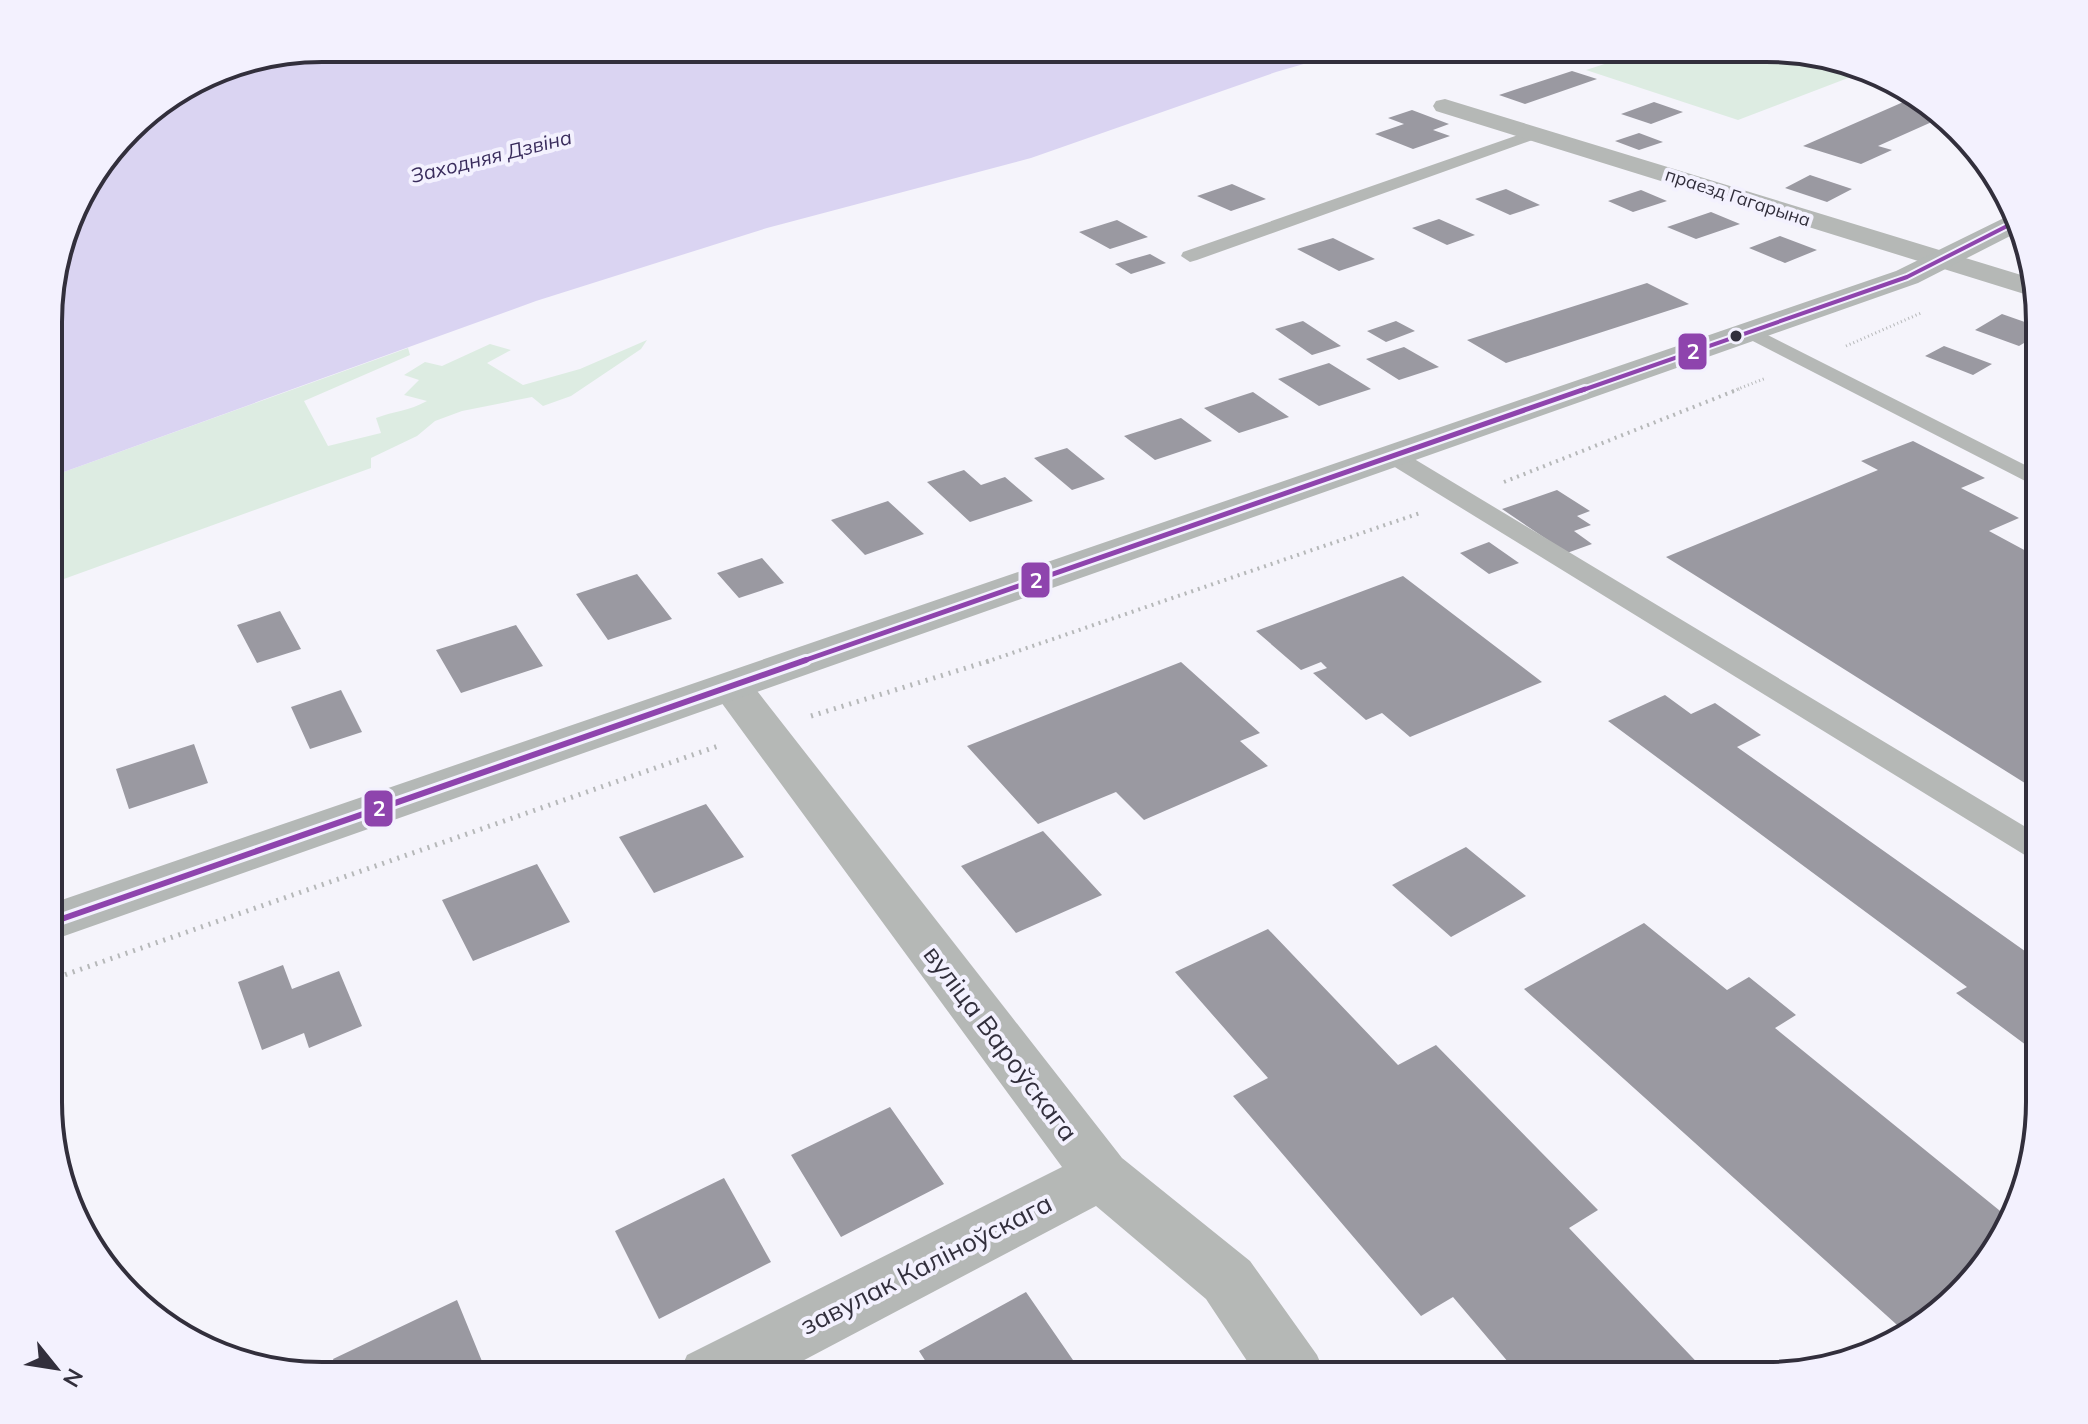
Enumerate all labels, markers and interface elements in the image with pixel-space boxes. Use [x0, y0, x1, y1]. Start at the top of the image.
water label: Заходняя Дзвіна [408, 124, 574, 188]
street label: праезд Гагарына [1663, 163, 1813, 231]
unlabelled marker [1728, 328, 1744, 344]
line badge: 2 [1677, 332, 1708, 371]
text: 2 [1686, 337, 1700, 365]
line badge: 2 [1020, 561, 1051, 599]
text: 2 [1029, 566, 1043, 594]
line badge: 2 [363, 789, 394, 828]
text: 2 [372, 794, 386, 822]
street label: вуліца Вароўскага [917, 939, 1085, 1147]
street label: завулак Каліноўскага [795, 1186, 1057, 1342]
north arrow [16, 1328, 96, 1408]
text: N [57, 1364, 90, 1392]

